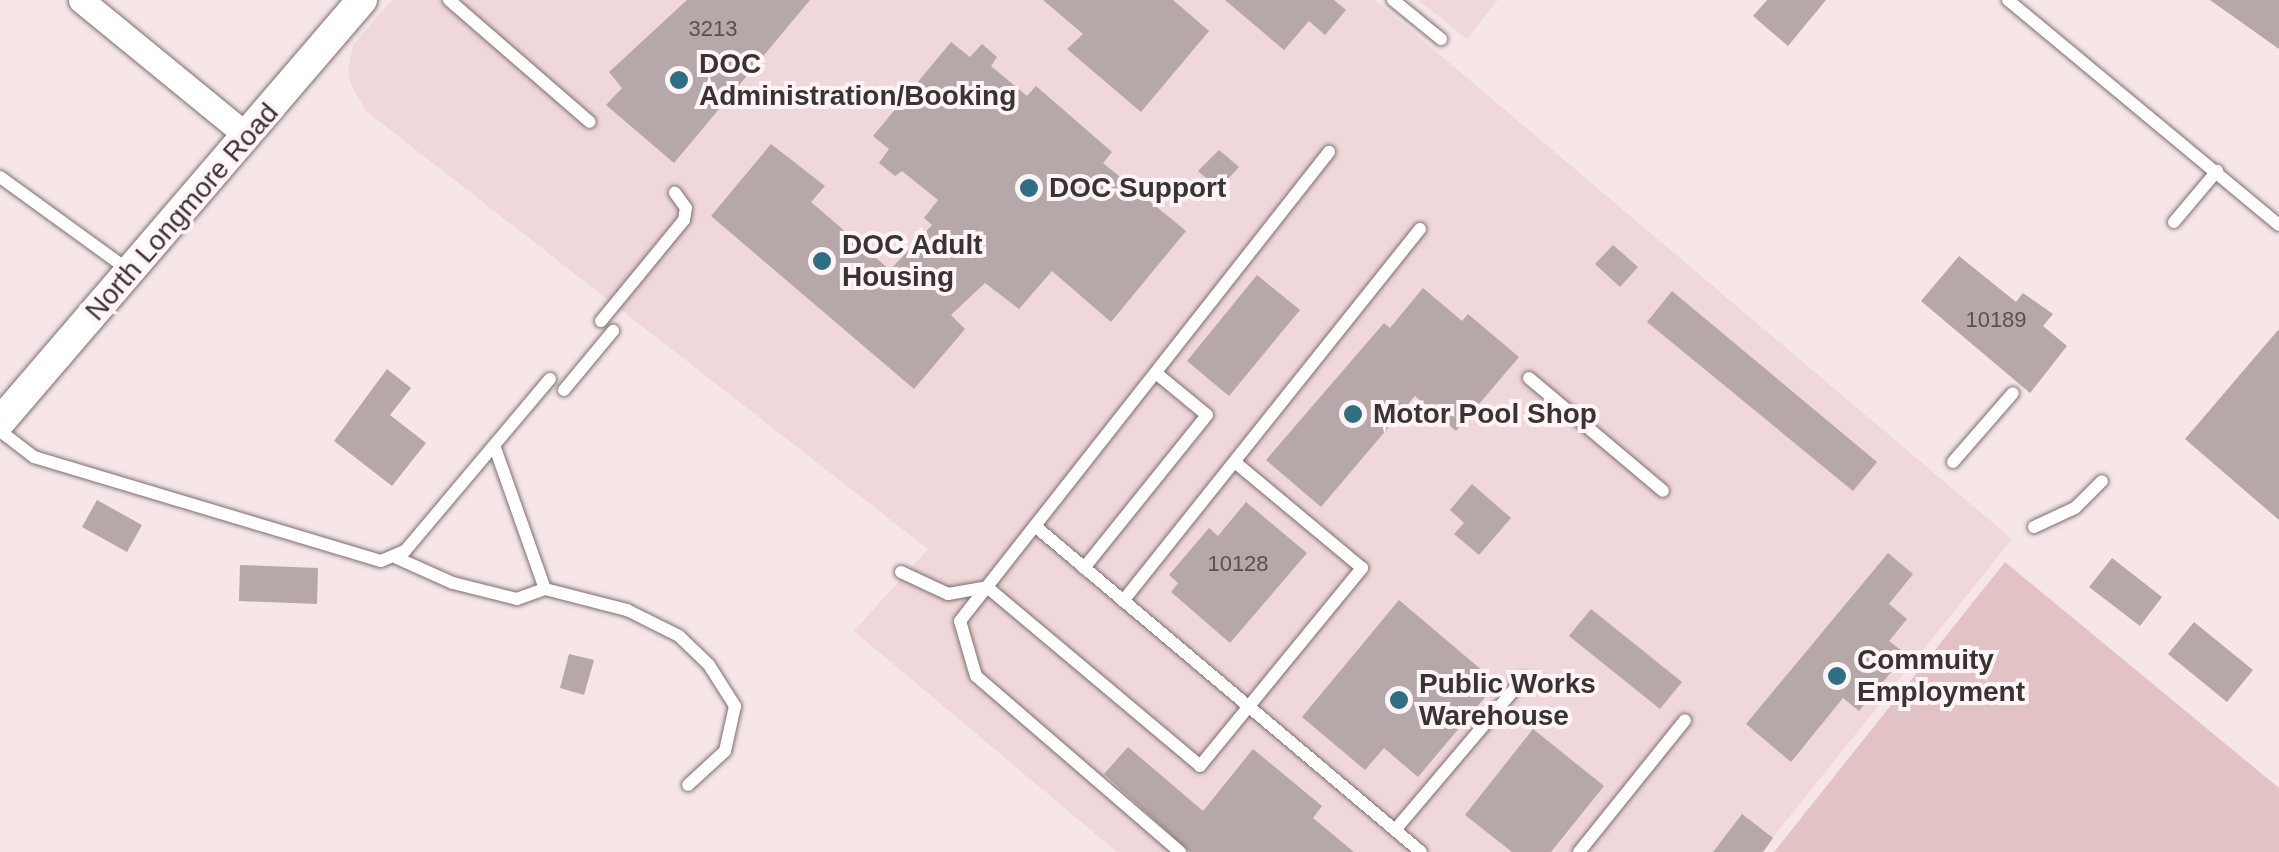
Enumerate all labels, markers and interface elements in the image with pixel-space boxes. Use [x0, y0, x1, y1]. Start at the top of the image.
house number: 3213 [689, 16, 737, 42]
place label: DOC Administration/Booking [699, 47, 1016, 113]
marker: DOC Administration/Booking [668, 69, 690, 91]
street label: North Longmore Road [78, 96, 286, 328]
place label: DOC Support [1049, 171, 1226, 205]
marker: DOC Support [1018, 177, 1040, 199]
place label: DOC Adult Housing [842, 228, 984, 294]
marker: DOC Adult Housing [811, 250, 833, 272]
house number: 10189 [1965, 307, 2027, 333]
place label: Motor Pool Shop [1373, 397, 1597, 431]
marker: Motor Pool Shop [1342, 403, 1364, 425]
house number: 10128 [1207, 551, 1269, 577]
place label: Commuity Employment [1857, 643, 2025, 709]
marker: Commuity Employment [1826, 665, 1848, 687]
place label: Public Works Warehouse [1419, 667, 1596, 733]
marker: Public Works Warehouse [1388, 689, 1410, 711]

